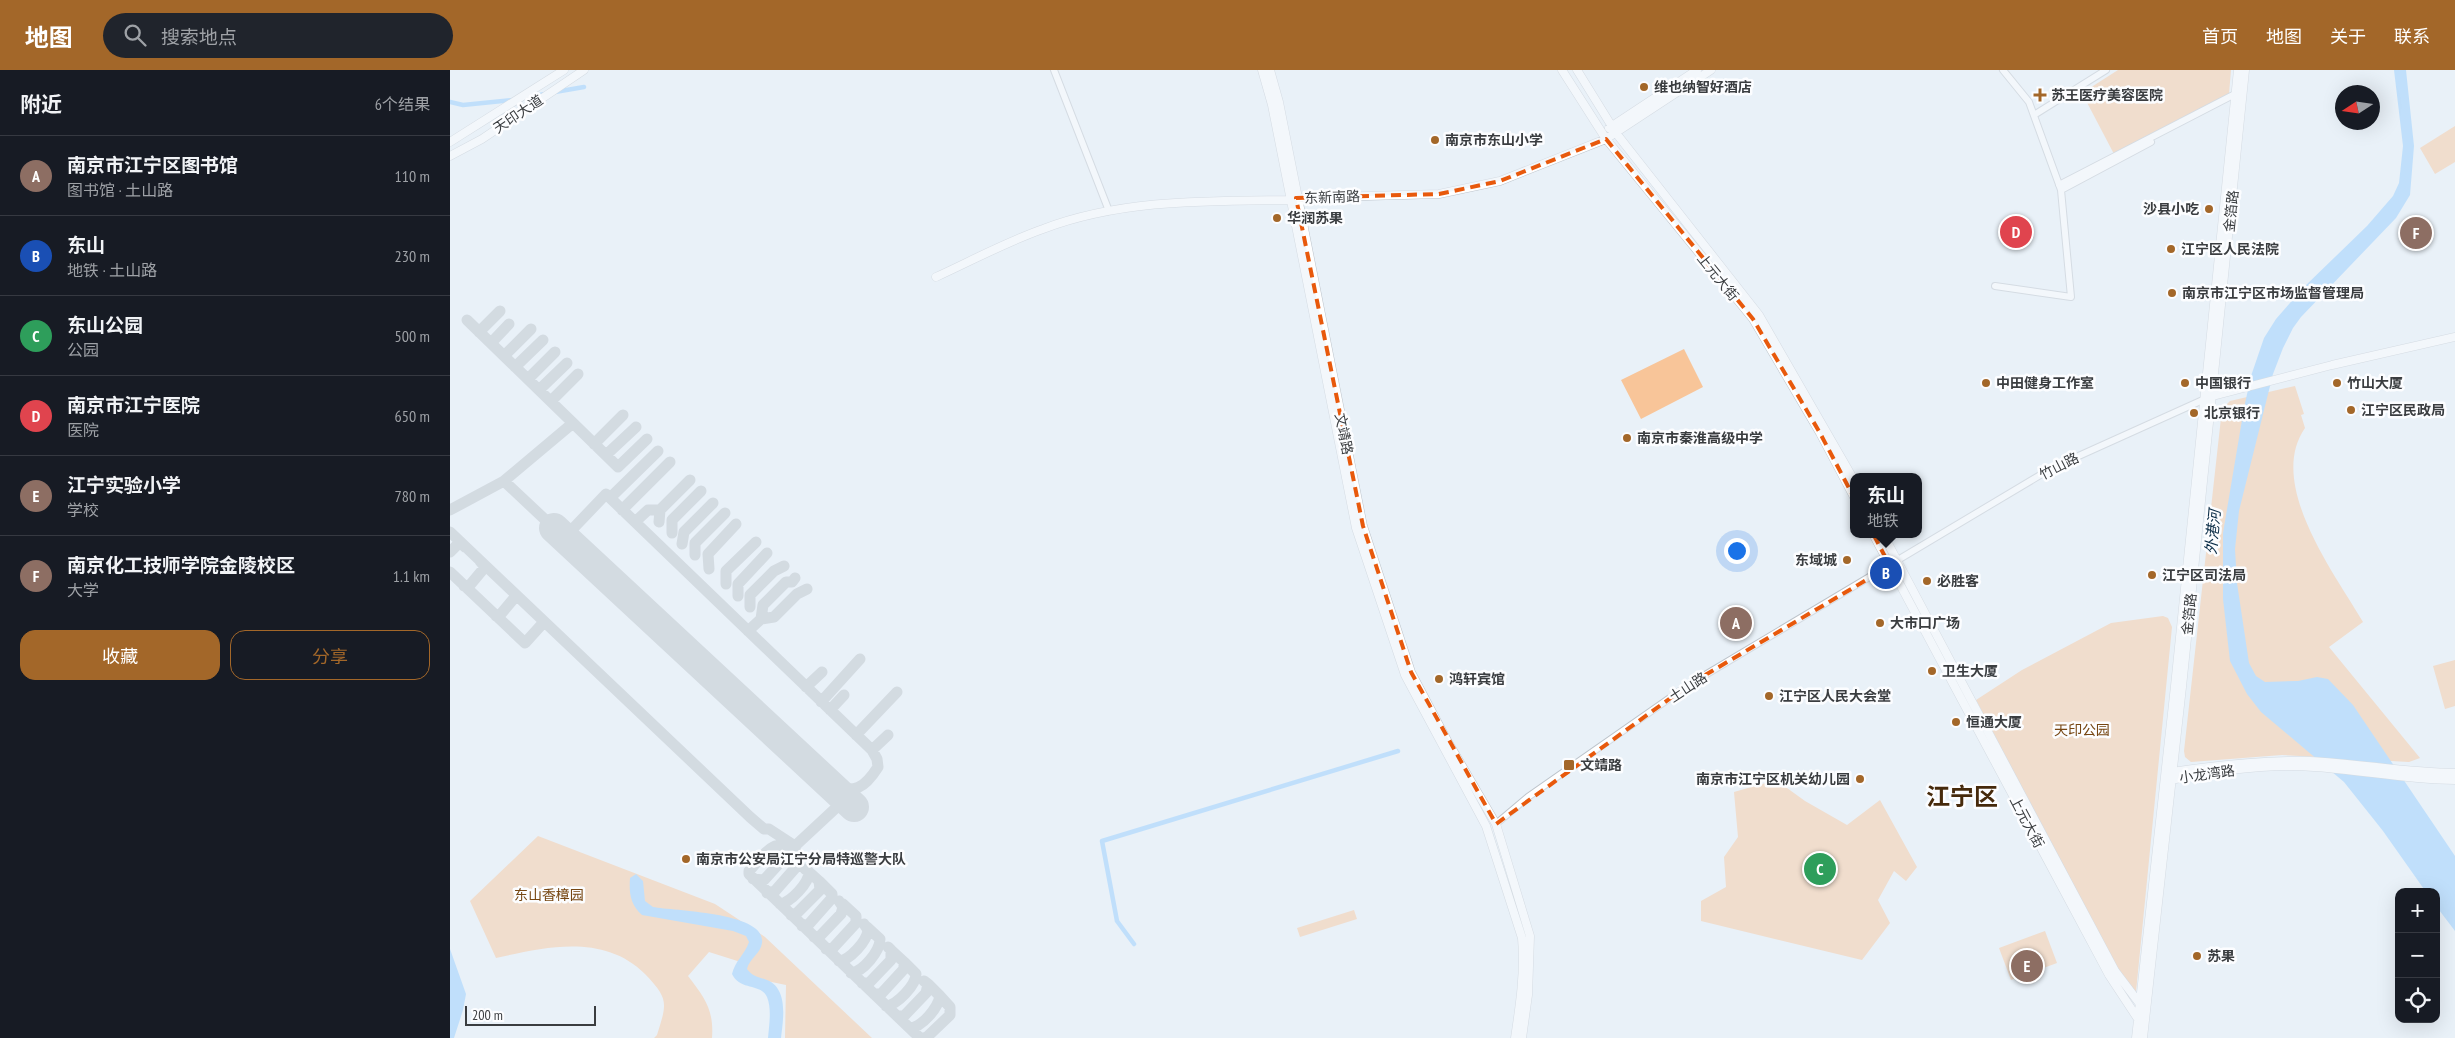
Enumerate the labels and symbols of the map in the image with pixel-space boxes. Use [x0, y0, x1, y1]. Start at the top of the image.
place label: 维也纳智好酒店 [1654, 78, 1752, 96]
marker: 维也纳智好酒店 [1638, 81, 1650, 93]
north arrow [2335, 85, 2380, 130]
place label: 苏王医疗美容医院 [2051, 86, 2163, 104]
marker: 苏王医疗美容医院 [2033, 88, 2047, 102]
street label: 天印大道 [490, 91, 546, 137]
place label: 南京市东山小学 [1445, 131, 1543, 149]
marker: 南京市东山小学 [1429, 134, 1441, 146]
street label: 东新南路 [1304, 187, 1360, 207]
street label: 金箔路 [2220, 189, 2242, 233]
place label: 沙县小吃 [2143, 200, 2199, 218]
marker: 沙县小吃 [2203, 203, 2215, 215]
place label: 华润苏果 [1287, 209, 1343, 227]
marker: 华润苏果 [1271, 212, 1283, 224]
pin: D [2000, 213, 2032, 251]
pin: F [2400, 214, 2432, 252]
place label: 江宁区人民法院 [2181, 240, 2279, 258]
marker: 江宁区人民法院 [2165, 243, 2177, 255]
street label: 上元大街 [1693, 250, 1743, 304]
place label: 南京市江宁区市场监督管理局 [2182, 284, 2364, 302]
marker: 南京市江宁区市场监督管理局 [2166, 287, 2178, 299]
place label: 中田健身工作室 [1996, 374, 2094, 392]
place label: 中国银行 [2195, 374, 2251, 392]
place label: 竹山大厦 [2347, 374, 2403, 392]
marker: 中田健身工作室 [1980, 377, 1992, 389]
marker: 中国银行 [2179, 377, 2191, 389]
marker: 竹山大厦 [2331, 377, 2343, 389]
place label: 江宁区民政局 [2361, 401, 2445, 419]
place label: 北京银行 [2204, 404, 2260, 422]
marker: 江宁区民政局 [2345, 404, 2357, 416]
marker: 北京银行 [2188, 407, 2200, 419]
street label: 文靖路 [1331, 412, 1357, 456]
place label: 南京市秦淮高级中学 [1637, 429, 1763, 447]
marker: 南京市秦淮高级中学 [1621, 432, 1633, 444]
street label: 竹山路 [2036, 448, 2082, 484]
water label: 外港河 [2201, 506, 2224, 555]
your location [1724, 538, 1750, 564]
place label: 东域城 [1795, 551, 1837, 569]
marker: 东域城 [1841, 554, 1853, 566]
pin: B [1870, 554, 1902, 592]
place label: 江宁区司法局 [2162, 566, 2246, 584]
marker: 江宁区司法局 [2146, 569, 2158, 581]
place label: 必胜客 [1937, 572, 1979, 590]
marker: 必胜客 [1921, 575, 1933, 587]
street label: 金箔路 [2178, 592, 2200, 636]
pin: A [1720, 604, 1752, 642]
place label: 大市口广场 [1890, 614, 1960, 632]
marker: 大市口广场 [1874, 617, 1886, 629]
place label: 卫生大厦 [1942, 662, 1998, 680]
marker: 卫生大厦 [1926, 665, 1938, 677]
street label: 土山路 [1665, 668, 1711, 706]
place label: 鸿轩宾馆 [1449, 670, 1505, 688]
marker: 鸿轩宾馆 [1433, 673, 1445, 685]
place label: 江宁区人民大会堂 [1779, 687, 1891, 705]
marker: 江宁区人民大会堂 [1763, 690, 1775, 702]
place label: 恒通大厦 [1966, 713, 2022, 731]
marker: 恒通大厦 [1950, 716, 1962, 728]
park label: 天印公园 [2054, 721, 2110, 739]
place label: 文靖路 [1580, 756, 1622, 774]
marker: 文靖路 [1562, 758, 1576, 772]
street label: 小龙湾路 [2178, 761, 2236, 787]
place label: 南京市江宁区机关幼儿园 [1696, 770, 1850, 788]
marker: 南京市江宁区机关幼儿园 [1854, 773, 1866, 785]
district label: 江宁区 [1926, 781, 1998, 812]
street label: 上元大街 [2006, 793, 2048, 851]
place label: 南京市公安局江宁分局特巡警大队 [696, 850, 906, 868]
pin: C [1804, 850, 1836, 888]
marker: 南京市公安局江宁分局特巡警大队 [680, 853, 692, 865]
park label: 东山香樟园 [514, 886, 584, 904]
pin: E [2011, 947, 2043, 985]
place label: 苏果 [2207, 947, 2235, 965]
marker: 苏果 [2191, 950, 2203, 962]
scale bar [465, 1003, 596, 1026]

